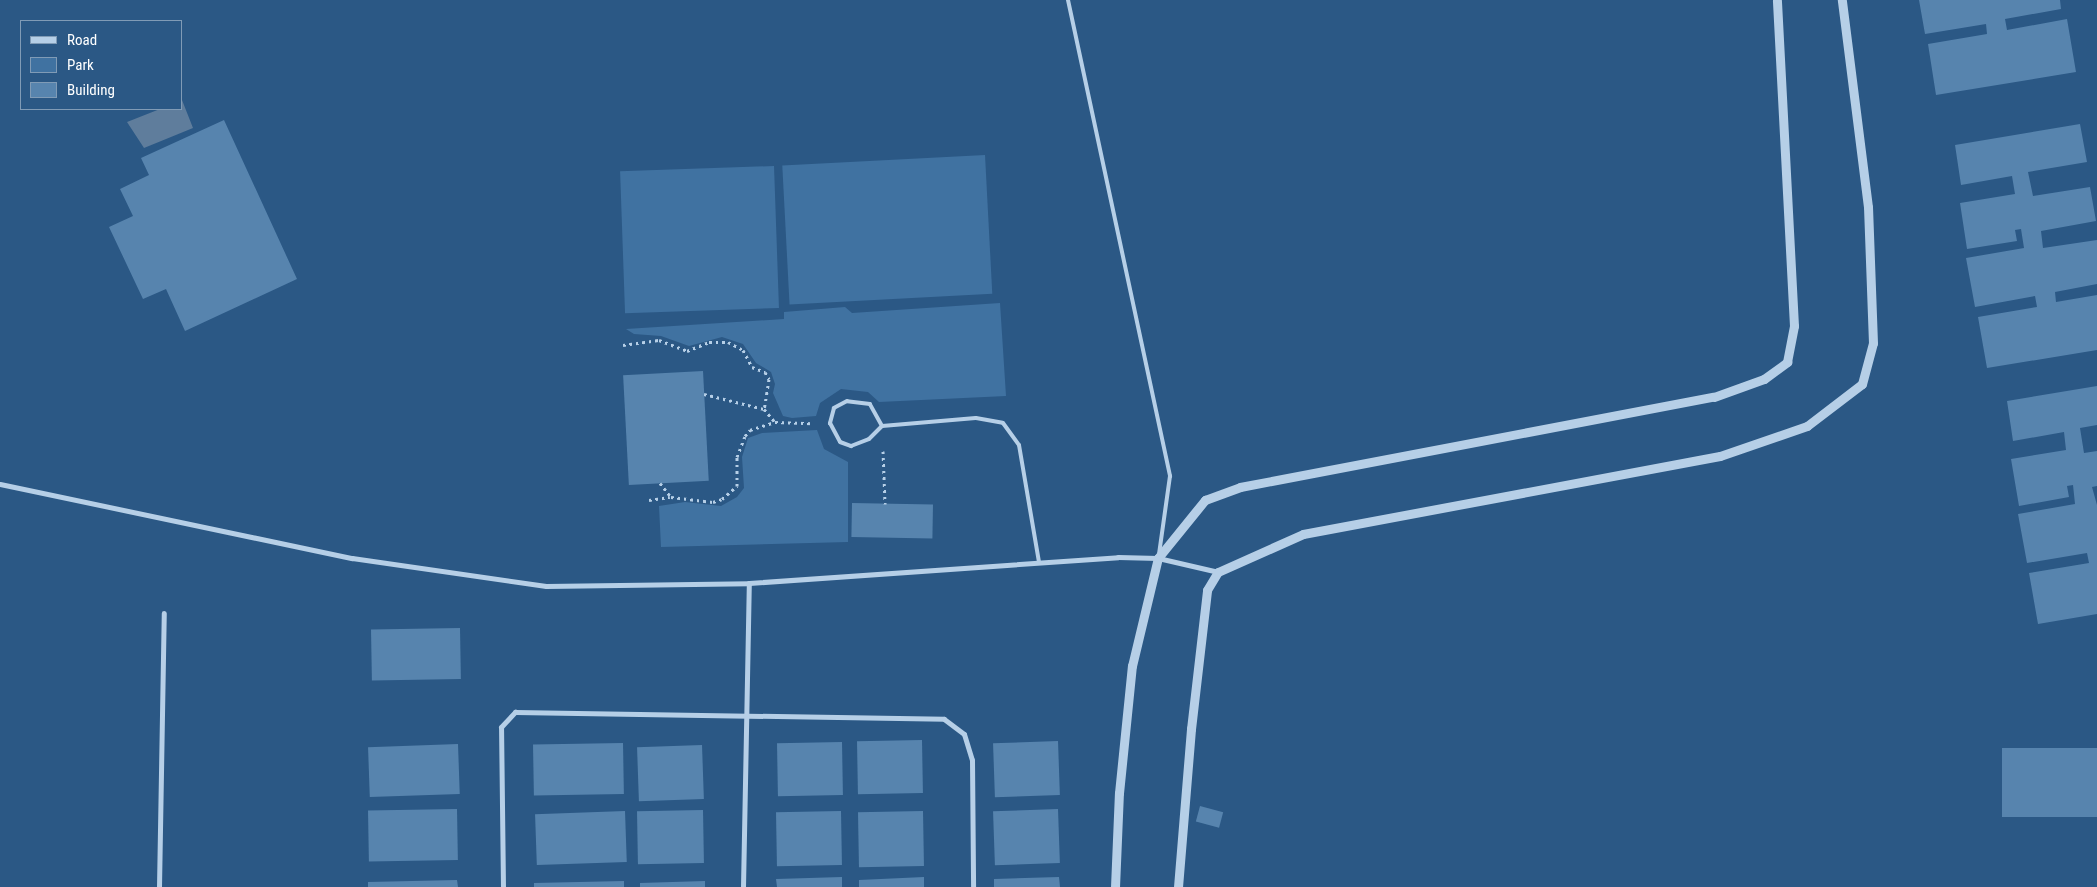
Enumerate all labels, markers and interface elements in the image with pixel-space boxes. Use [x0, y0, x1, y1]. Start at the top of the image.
legend [20, 20, 182, 110]
text: Road [67, 31, 97, 49]
text: Park [67, 56, 94, 74]
text: Building [67, 81, 115, 99]

